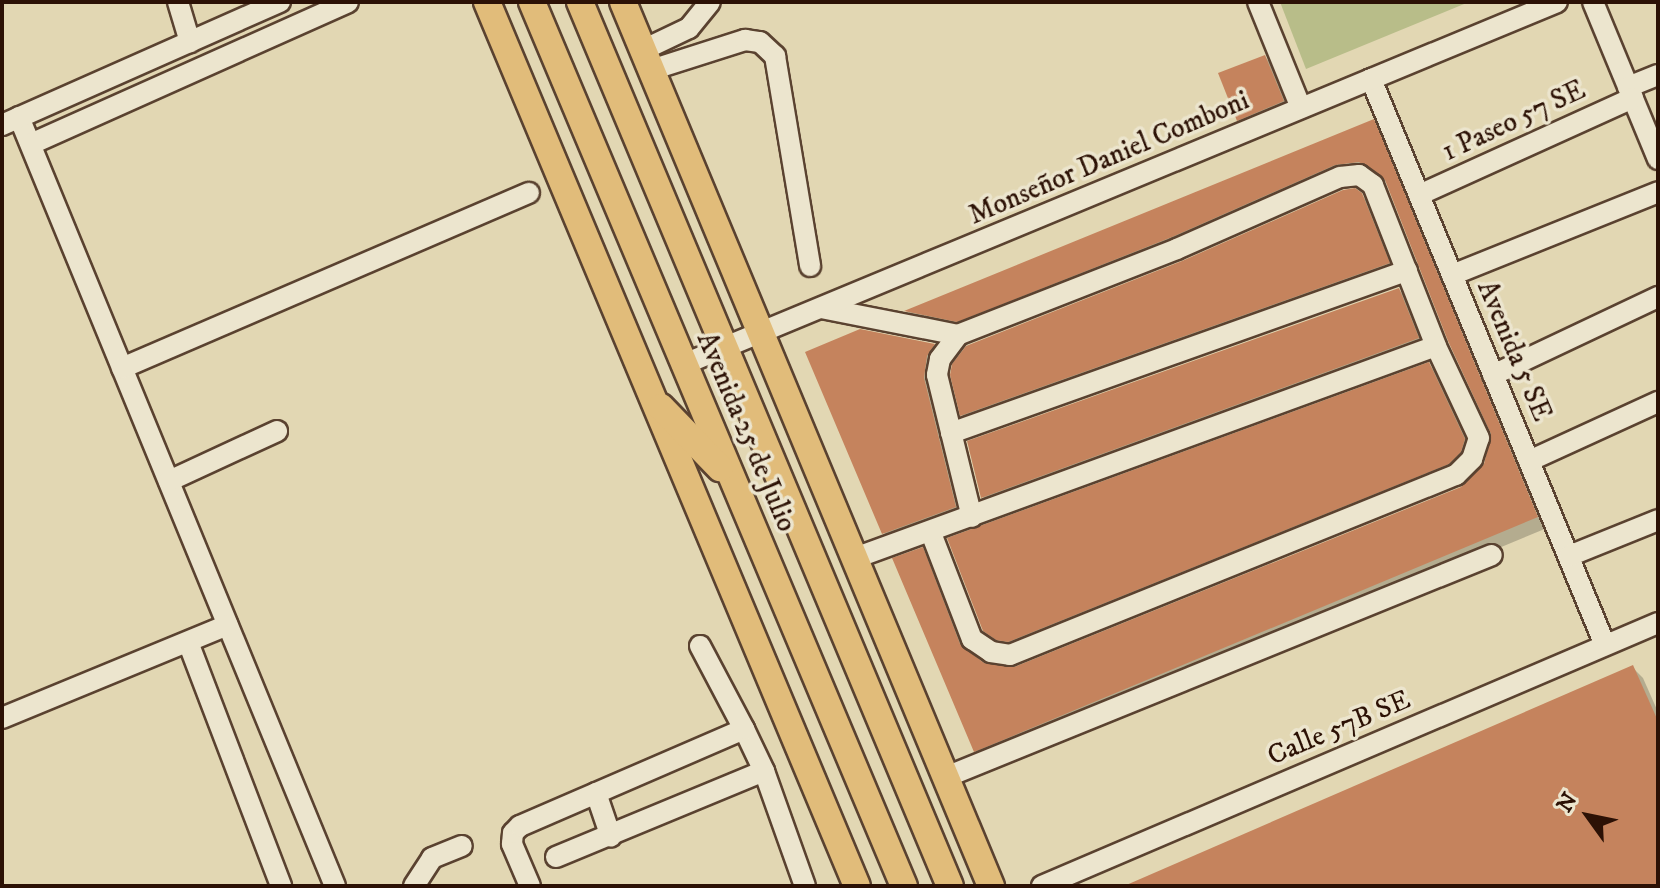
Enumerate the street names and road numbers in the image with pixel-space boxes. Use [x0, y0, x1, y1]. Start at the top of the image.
street label: 1 Paseo 57 SE [1437, 73, 1591, 169]
street label: Monseñor Daniel Comboni [964, 84, 1254, 232]
street label: Avenida 5 SE [1469, 276, 1559, 426]
street label: Avenida 25 de Julio [689, 327, 803, 537]
street label: Calle 57B SE [1263, 683, 1415, 773]

